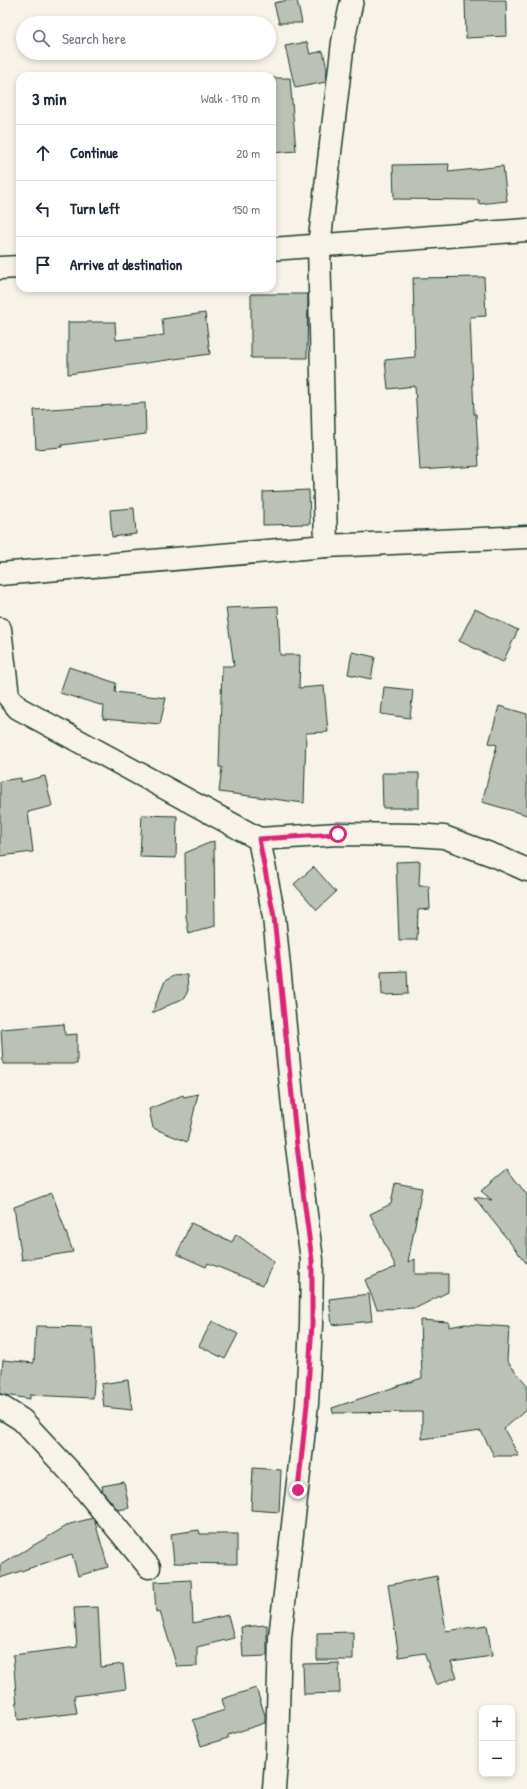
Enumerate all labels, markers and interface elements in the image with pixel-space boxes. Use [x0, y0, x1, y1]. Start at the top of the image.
search box [16, 16, 276, 60]
icon: search [30, 27, 52, 49]
text: Search here [62, 28, 126, 49]
text: 3 min [32, 87, 67, 110]
text: Walk · 170 m [201, 89, 260, 107]
icon: ahead [32, 142, 54, 164]
text: Continue [70, 142, 118, 163]
text: 20 m [236, 144, 260, 162]
icon: left [32, 198, 54, 220]
text: Turn left [70, 198, 120, 219]
text: 150 m [232, 200, 260, 218]
icon: arrive [32, 254, 54, 276]
text: Arrive at destination [70, 254, 182, 275]
route start [329, 825, 347, 843]
route end [289, 1481, 307, 1499]
map controls [479, 1705, 515, 1777]
button: + [479, 1705, 515, 1741]
button: − [479, 1741, 515, 1777]

